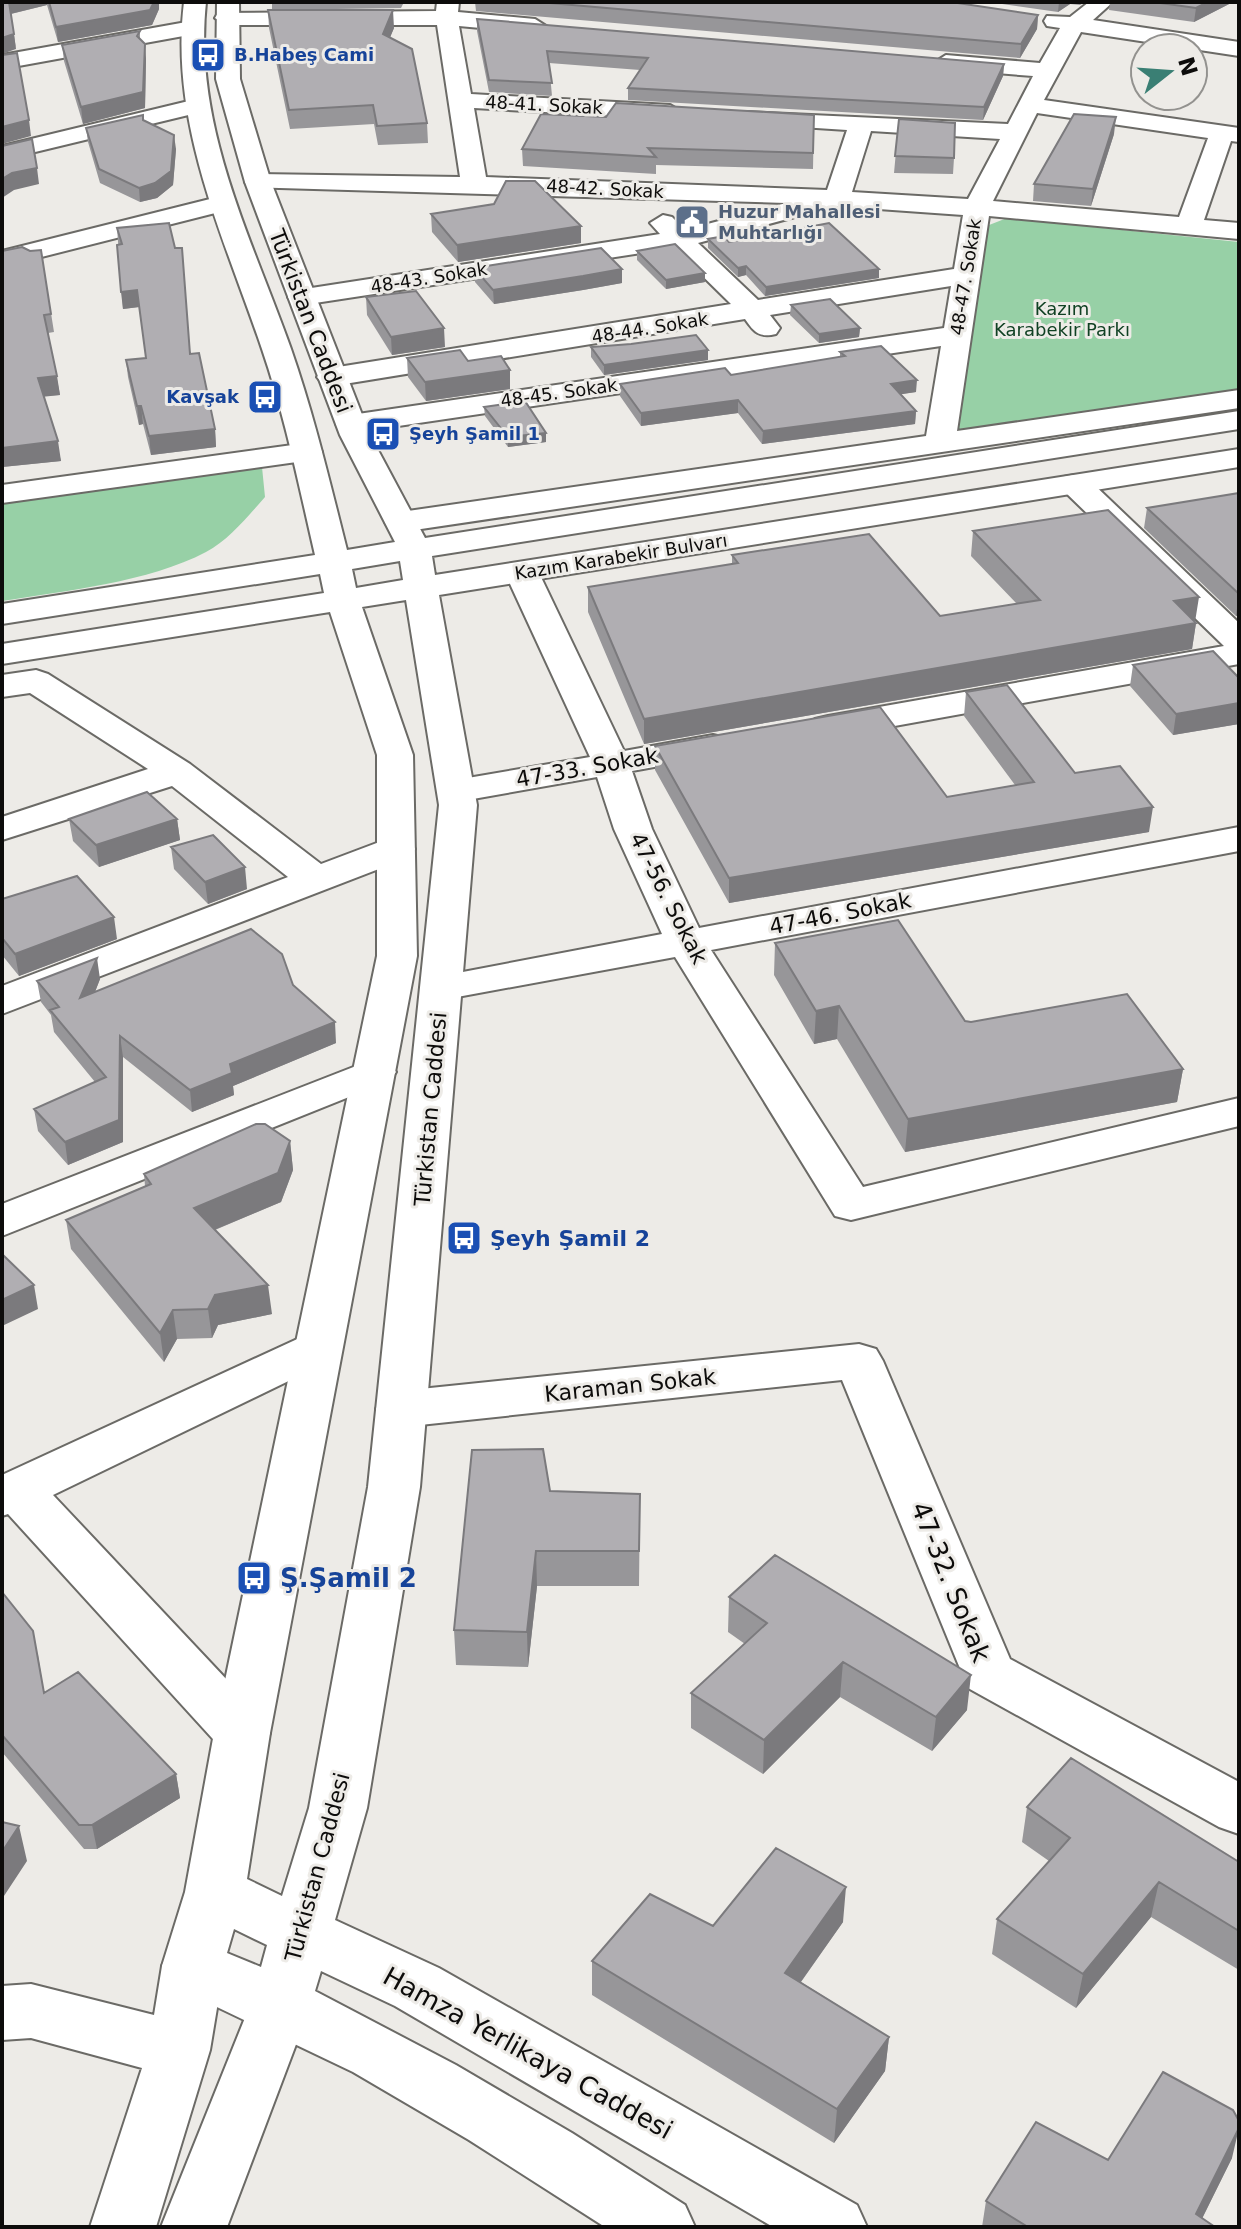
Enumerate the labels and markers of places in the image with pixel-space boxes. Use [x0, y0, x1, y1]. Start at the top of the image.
bus stop icon: B.Habeş Cami [189, 36, 227, 74]
place label: B.Habeş Cami [234, 44, 374, 65]
place label: Huzur Mahallesi Muhtarlığı [718, 201, 881, 243]
public building icon: Huzur Mahallesi Muhtarlığı [673, 203, 711, 241]
bus stop icon: Kavşak [246, 378, 284, 416]
place label: Kavşak [166, 386, 240, 407]
bus stop icon: Şeyh Şamil 1 [364, 415, 402, 453]
place label: Şeyh Şamil 1 [409, 423, 540, 444]
bus stop icon: Şeyh Şamil 2 [445, 1219, 483, 1257]
place label: Şeyh Şamil 2 [490, 1226, 650, 1251]
bus stop icon: Ş.Şamil 2 [235, 1559, 273, 1597]
place label: Ş.Şamil 2 [280, 1563, 417, 1593]

